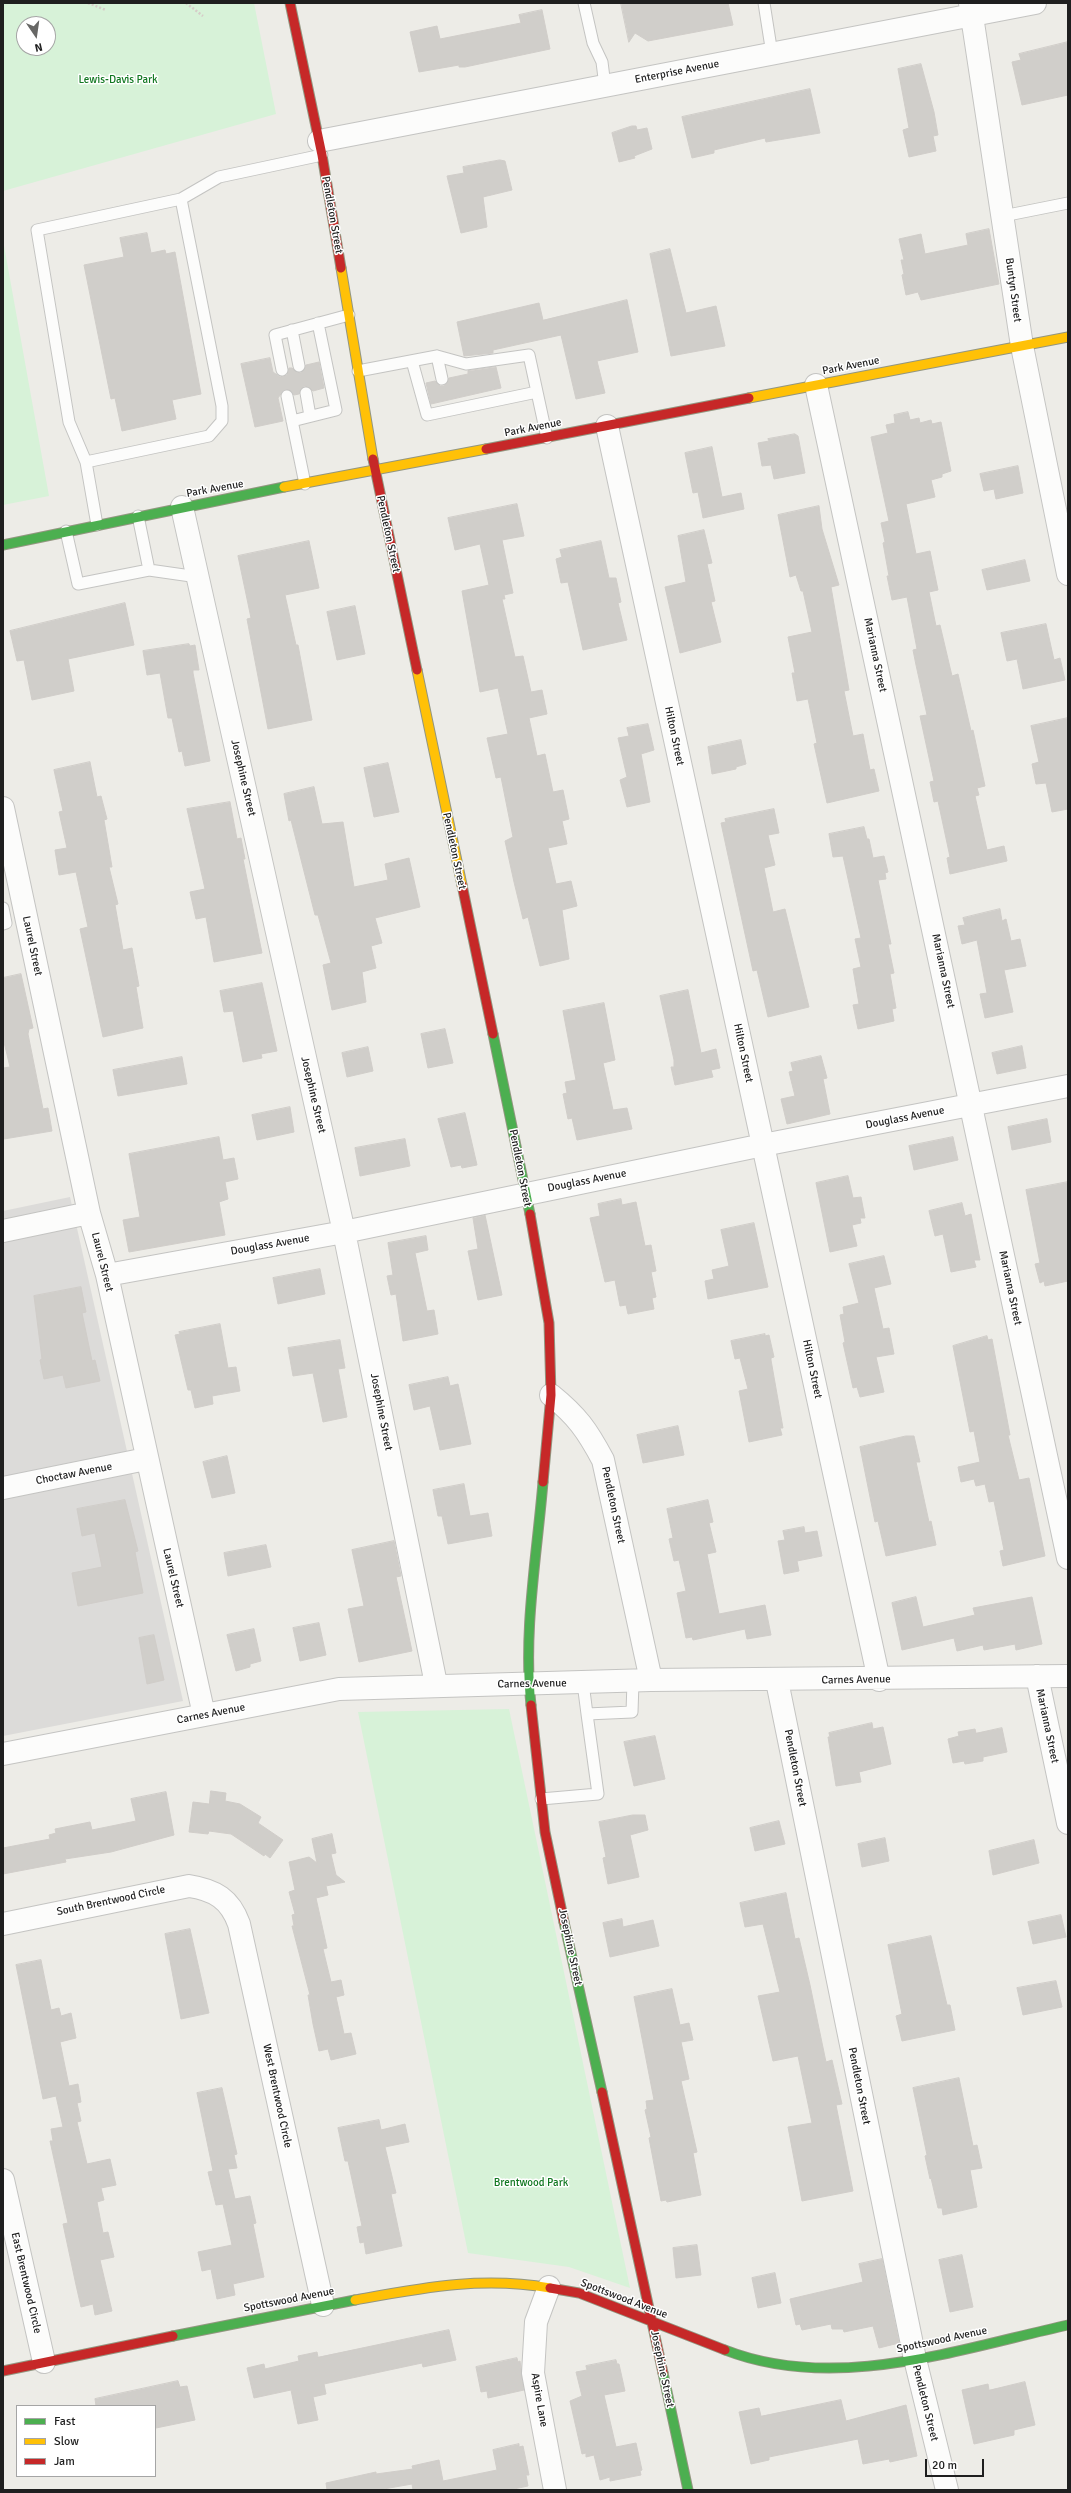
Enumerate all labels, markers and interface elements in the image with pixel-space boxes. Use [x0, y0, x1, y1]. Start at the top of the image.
north arrow [16, 16, 56, 56]
text: N [33, 40, 44, 54]
street label: Enterprise Avenue [634, 57, 720, 87]
park label: Lewis-Davis Park [78, 73, 158, 87]
street label: Pendleton Street [319, 175, 345, 255]
street label: Buntyn Street [1002, 257, 1024, 323]
street label: Park Avenue [821, 354, 881, 378]
street label: Park Avenue [503, 416, 563, 440]
street label: Park Avenue [185, 477, 245, 501]
street label: Pendleton Street [373, 494, 403, 574]
street label: Marianna Street [861, 617, 889, 693]
street label: Hilton Street [661, 705, 687, 767]
street label: Josephine Street [228, 738, 258, 818]
street label: Pendleton Street [439, 811, 469, 891]
street label: Laurel Street [19, 915, 45, 977]
street label: Marianna Street [929, 933, 957, 1009]
street label: Hilton Street [730, 1022, 756, 1084]
street label: Josephine Street [298, 1055, 328, 1135]
street label: Douglass Avenue [864, 1104, 946, 1132]
street label: Pendleton Street [506, 1128, 534, 1208]
street label: Douglass Avenue [546, 1167, 628, 1195]
street label: Laurel Street [88, 1231, 116, 1293]
street label: Douglass Avenue [229, 1232, 311, 1258]
street label: Marianna Street [996, 1250, 1024, 1326]
street label: Hilton Street [799, 1338, 825, 1400]
street label: Josephine Street [367, 1372, 395, 1452]
street label: Choctaw Avenue [35, 1460, 113, 1488]
street label: Pendleton Street [598, 1465, 628, 1545]
street label: Laurel Street [160, 1547, 186, 1609]
street label: Carnes Avenue [821, 1673, 891, 1687]
street label: Carnes Avenue [497, 1677, 567, 1691]
street label: Marianna Street [1033, 1688, 1061, 1764]
street label: Carnes Avenue [176, 1701, 246, 1727]
street label: Pendleton Street [781, 1728, 809, 1808]
street label: South Brentwood Circle [56, 1883, 166, 1919]
street label: Josephine Street [555, 1907, 585, 1987]
street label: West Brentwood Circle [260, 2043, 294, 2149]
street label: Pendleton Street [845, 2046, 873, 2126]
park label: Brentwood Park [494, 2176, 568, 2190]
street label: East Brentwood Circle [8, 2231, 44, 2335]
street label: Spottswood Avenue [579, 2276, 669, 2322]
street label: Spottswood Avenue [243, 2285, 335, 2315]
street label: Spottswood Avenue [896, 2324, 988, 2356]
street label: Josephine Street [647, 2329, 677, 2409]
street label: Pendleton Street [909, 2363, 941, 2443]
street label: Aspire Lane [528, 2372, 550, 2428]
legend [16, 2405, 156, 2477]
text: Fast [54, 2414, 75, 2429]
text: Slow [54, 2434, 79, 2449]
scale bar [927, 2451, 986, 2477]
text: Jam [54, 2454, 75, 2469]
text: 20 m [932, 2458, 957, 2473]

